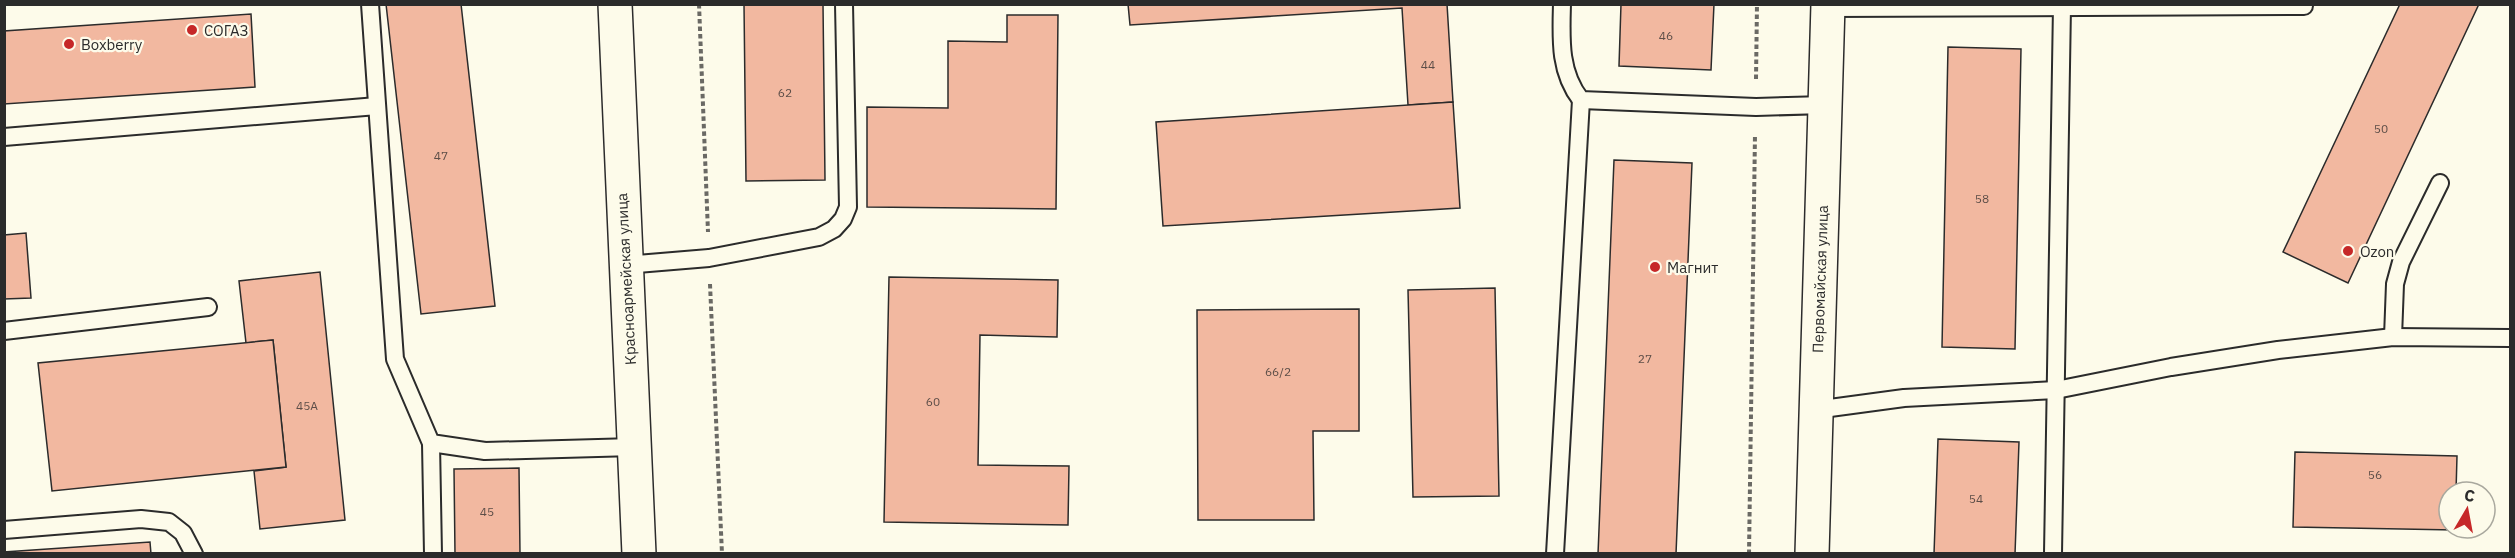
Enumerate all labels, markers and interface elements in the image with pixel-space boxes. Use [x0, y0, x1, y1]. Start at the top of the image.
place label: СОГАЗ [204, 21, 248, 40]
marker: СОГАЗ [185, 23, 199, 37]
house number: 46 [1659, 28, 1673, 43]
place label: Boxberry [81, 35, 143, 54]
marker: Boxberry [62, 37, 76, 51]
house number: 44 [1421, 57, 1435, 72]
house number: 62 [778, 85, 792, 100]
house number: 50 [2374, 121, 2388, 136]
house number: 47 [434, 148, 448, 163]
house number: 58 [1975, 191, 1989, 206]
street label: Красноармейская улица [612, 192, 640, 366]
street label: Первомайская улица [1808, 205, 1832, 353]
place label: Ozon [2360, 242, 2394, 261]
marker: Ozon [2341, 244, 2355, 258]
place label: Магнит [1667, 258, 1718, 277]
marker: Магнит [1648, 260, 1662, 274]
house number: 27 [1638, 351, 1652, 366]
house number: 66/2 [1265, 364, 1291, 379]
house number: 60 [926, 394, 940, 409]
house number: 45А [296, 398, 318, 413]
house number: 56 [2368, 467, 2382, 482]
north arrow [2437, 480, 2497, 540]
text: С [2463, 484, 2476, 506]
house number: 54 [1969, 491, 1983, 506]
house number: 45 [480, 504, 494, 519]

